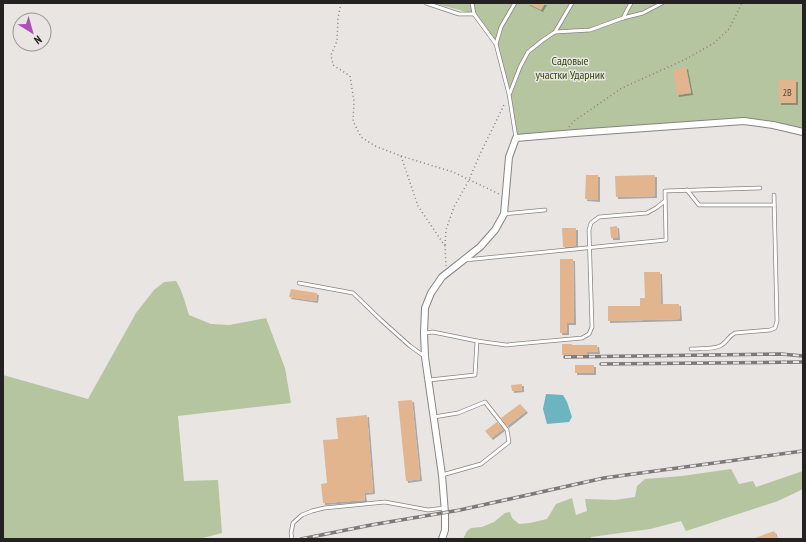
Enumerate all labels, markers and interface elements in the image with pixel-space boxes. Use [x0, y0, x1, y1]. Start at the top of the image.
north arrow [12, 12, 52, 52]
text: N [31, 33, 45, 47]
park label: Садовые участки Ударник [535, 53, 605, 82]
house number: 2В [782, 86, 792, 99]

